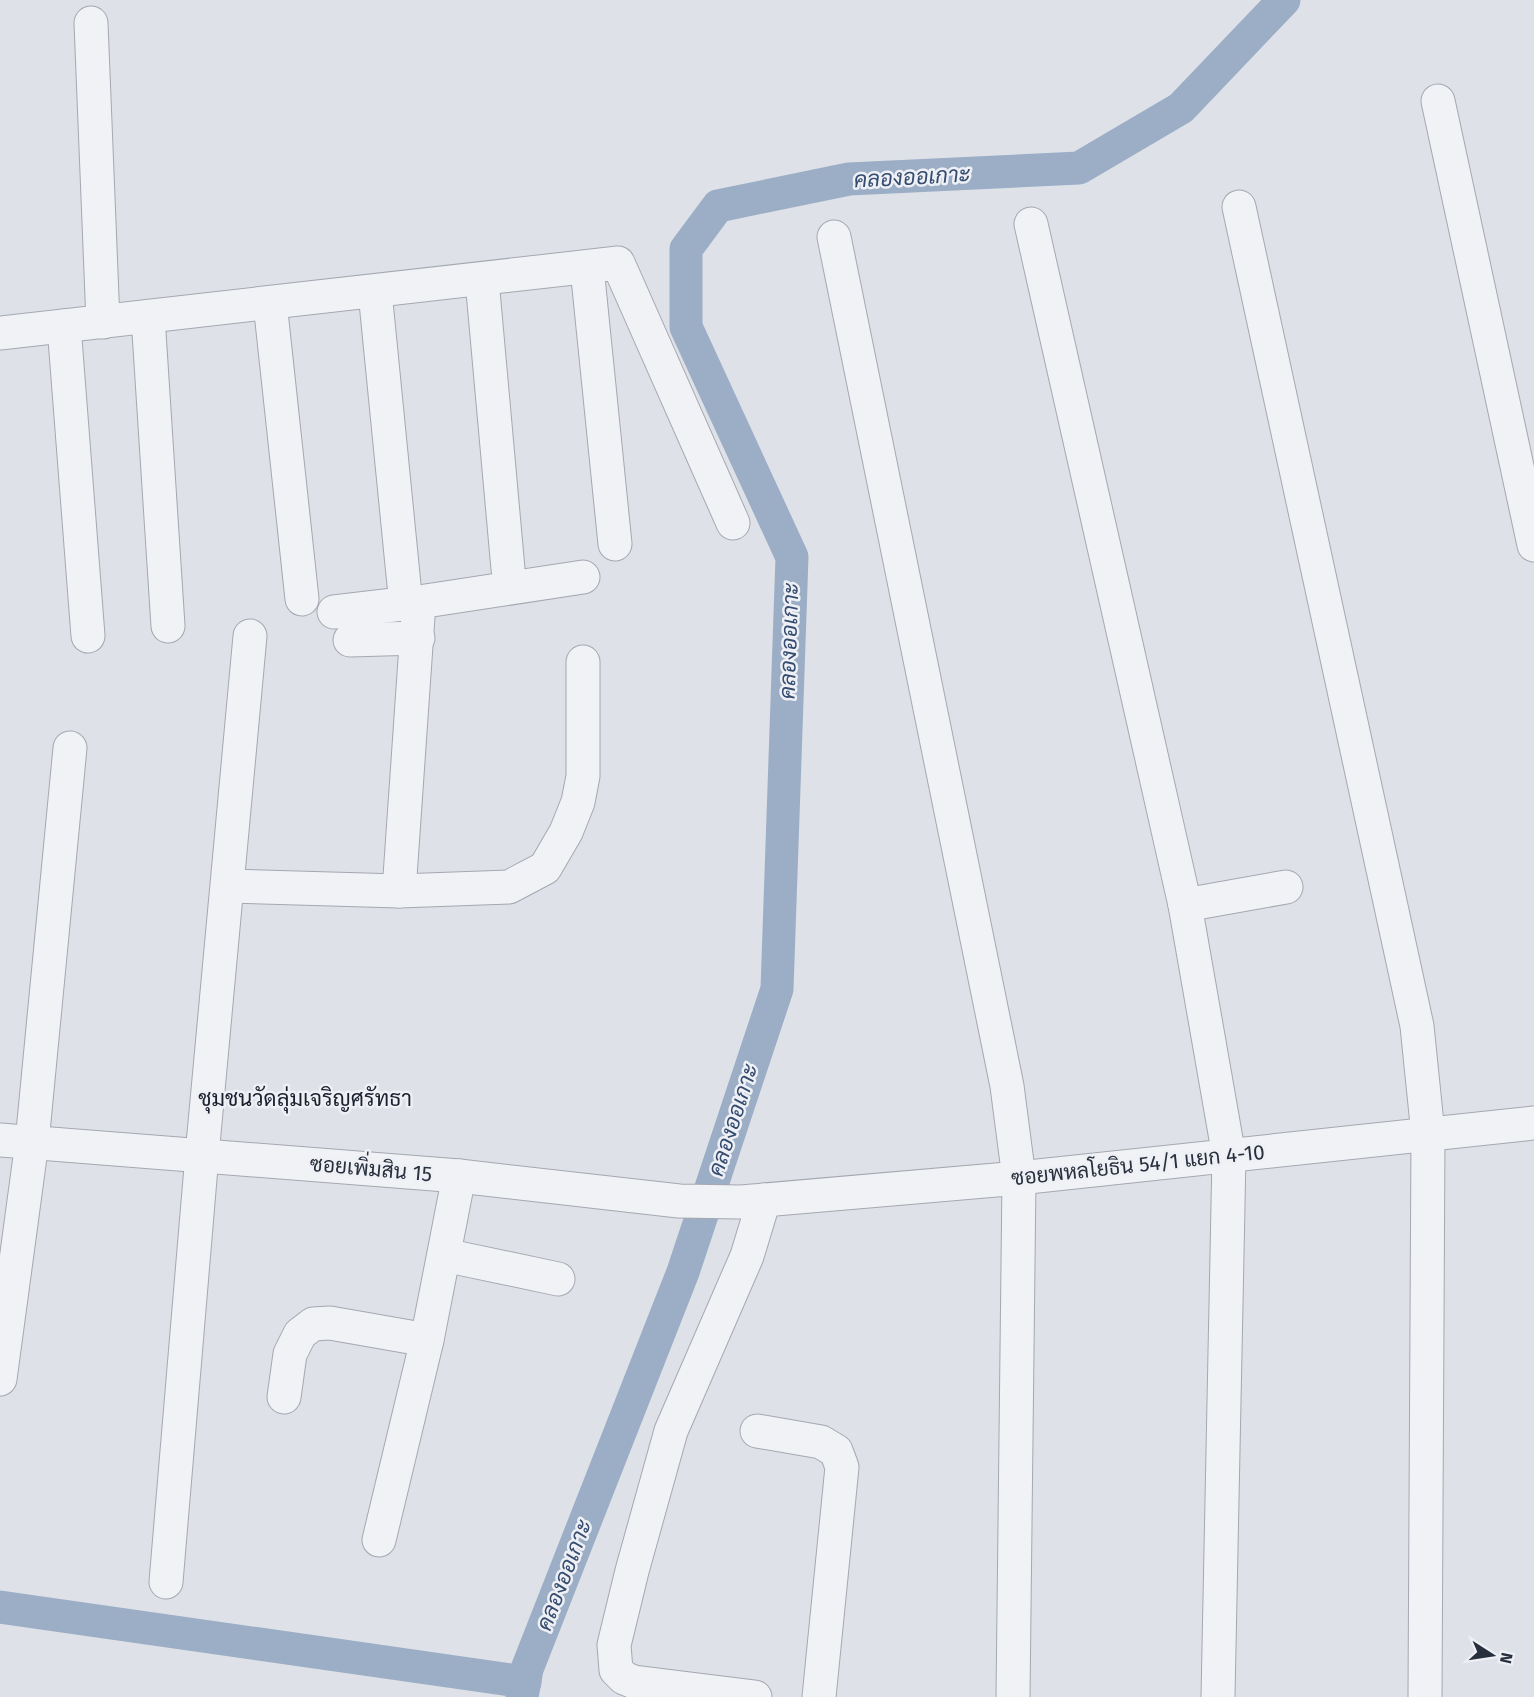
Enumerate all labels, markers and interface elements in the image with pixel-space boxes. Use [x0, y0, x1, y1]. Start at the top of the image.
water label: คลองออเกาะ [853, 160, 971, 194]
water label: คลองออเกาะ [773, 582, 805, 700]
water label: คลองออเกาะ [702, 1060, 764, 1180]
district label: ชุมชนวัดลุ่มเจริญศรัทธา [198, 1085, 412, 1114]
street label: ซอยพหลโยธิน 54/1 แยก 4-10 [1010, 1139, 1266, 1191]
street label: ซอยเพิ่มสิน 15 [309, 1145, 434, 1187]
water label: คลองออเกาะ [530, 1515, 598, 1634]
north arrow [1462, 1625, 1522, 1685]
text: N [1496, 1651, 1517, 1665]

